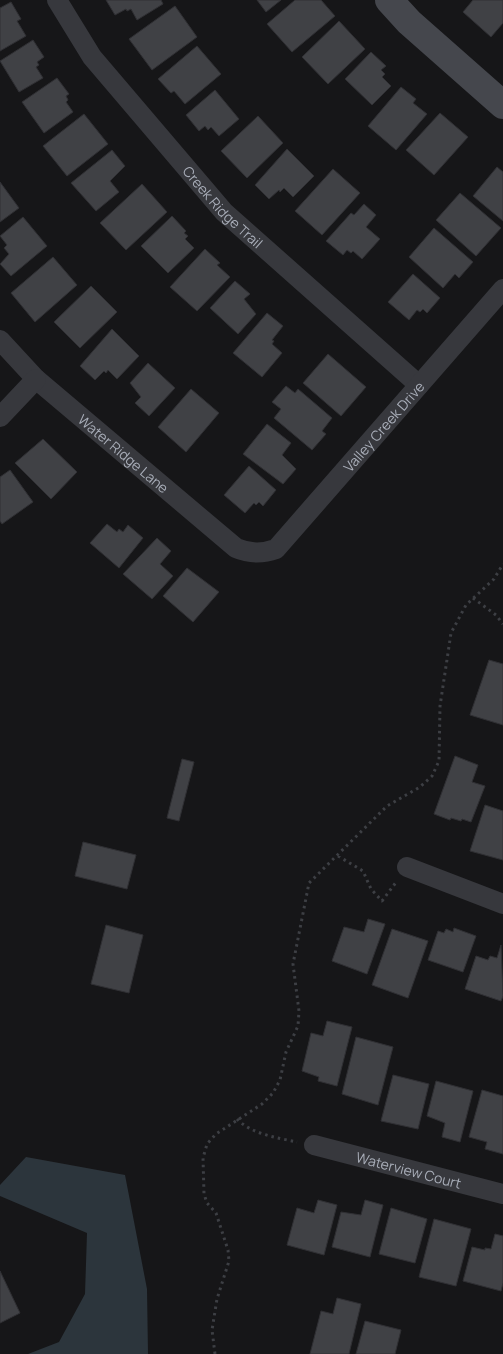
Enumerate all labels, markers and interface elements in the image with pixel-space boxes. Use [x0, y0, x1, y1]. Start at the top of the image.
street label: Creek Ridge Trail [179, 161, 267, 252]
street label: Valley Creek Drive [338, 377, 428, 475]
street label: Water Ridge Lane [75, 410, 173, 497]
street label: Waterview Court [354, 1147, 464, 1192]

